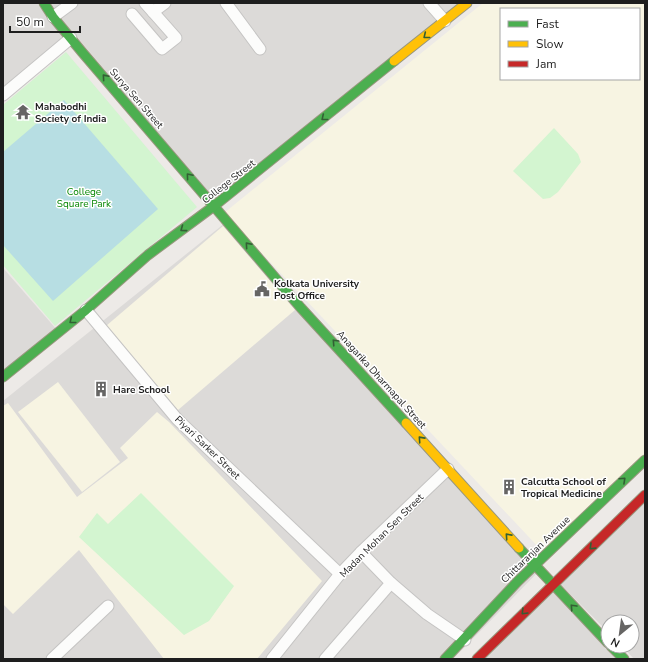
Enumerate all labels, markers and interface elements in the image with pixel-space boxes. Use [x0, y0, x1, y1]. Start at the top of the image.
scale bar [10, 8, 80, 34]
legend [500, 8, 640, 80]
text: 50 m [16, 14, 44, 30]
text: Fast [536, 16, 559, 32]
one-way arrow [423, 32, 430, 39]
text: Slow [536, 36, 564, 52]
text: Jam [535, 56, 557, 72]
street label: Surya Sen Street [106, 66, 167, 132]
one-way arrow [102, 75, 109, 82]
place label: Mahabodhi Society of India [35, 100, 106, 126]
temple icon: Mahabodhi Society of India [14, 103, 32, 121]
one-way arrow [322, 113, 329, 120]
street label: College Street [199, 156, 259, 207]
one-way arrow [187, 174, 194, 181]
park label: College Square Park [57, 185, 112, 211]
one-way arrow [180, 224, 187, 231]
one-way arrow [245, 243, 252, 250]
place label: Kolkata University Post Office [274, 277, 360, 303]
public building icon: Kolkata University Post Office [253, 280, 271, 298]
one-way arrow [70, 317, 77, 324]
street label: Anagarika Dharmapal Street [333, 327, 430, 432]
one-way arrow [332, 339, 339, 347]
building icon: Hare School [92, 380, 110, 398]
place label: Hare School [113, 383, 171, 397]
street label: Piyari Sarker Street [171, 413, 243, 483]
one-way arrow [419, 436, 426, 444]
place label: Calcutta School of Tropical Medicine [521, 475, 606, 501]
building icon: Calcutta School of Tropical Medicine [500, 478, 518, 496]
one-way arrow [618, 478, 626, 485]
street label: Madan Mohan Sen Street [337, 490, 427, 581]
street label: Chittaranjan Avenue [498, 513, 573, 586]
one-way arrow [505, 533, 512, 541]
one-way arrow [589, 542, 597, 549]
one-way arrow [571, 604, 578, 612]
one-way arrow [521, 607, 529, 615]
north arrow [600, 614, 640, 654]
text: N [608, 634, 623, 651]

